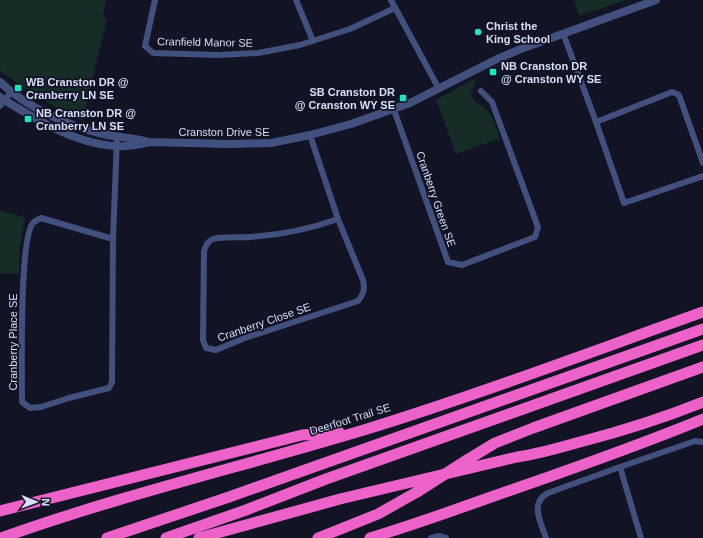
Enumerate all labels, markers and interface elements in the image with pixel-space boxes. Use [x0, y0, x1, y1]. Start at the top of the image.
place label: Christ the King School [486, 20, 550, 45]
marker: Christ the King School [473, 27, 483, 37]
street label: Cranfield Manor SE [157, 35, 253, 49]
place label: NB Cranston DR @ Cranston WY SE [501, 60, 601, 85]
marker: NB Cranston DR @ Cranston WY SE [488, 67, 498, 77]
place label: WB Cranston DR @ Cranberry LN SE [26, 76, 129, 101]
marker: WB Cranston DR @ Cranberry LN SE [13, 83, 23, 93]
place label: SB Cranston DR @ Cranston WY SE [295, 86, 395, 111]
marker: SB Cranston DR @ Cranston WY SE [398, 93, 408, 103]
place label: NB Cranston DR @ Cranberry LN SE [36, 107, 136, 132]
marker: NB Cranston DR @ Cranberry LN SE [23, 114, 33, 124]
street label: Cranston Drive SE [178, 126, 270, 138]
street label: Cranberry Green SE [414, 150, 458, 248]
street label: Cranberry Place SE [7, 293, 19, 391]
street label: Cranberry Close SE [216, 300, 312, 344]
street label: Deerfoot Trail SE [308, 401, 392, 437]
north arrow [16, 482, 56, 522]
text: N [40, 498, 52, 506]

